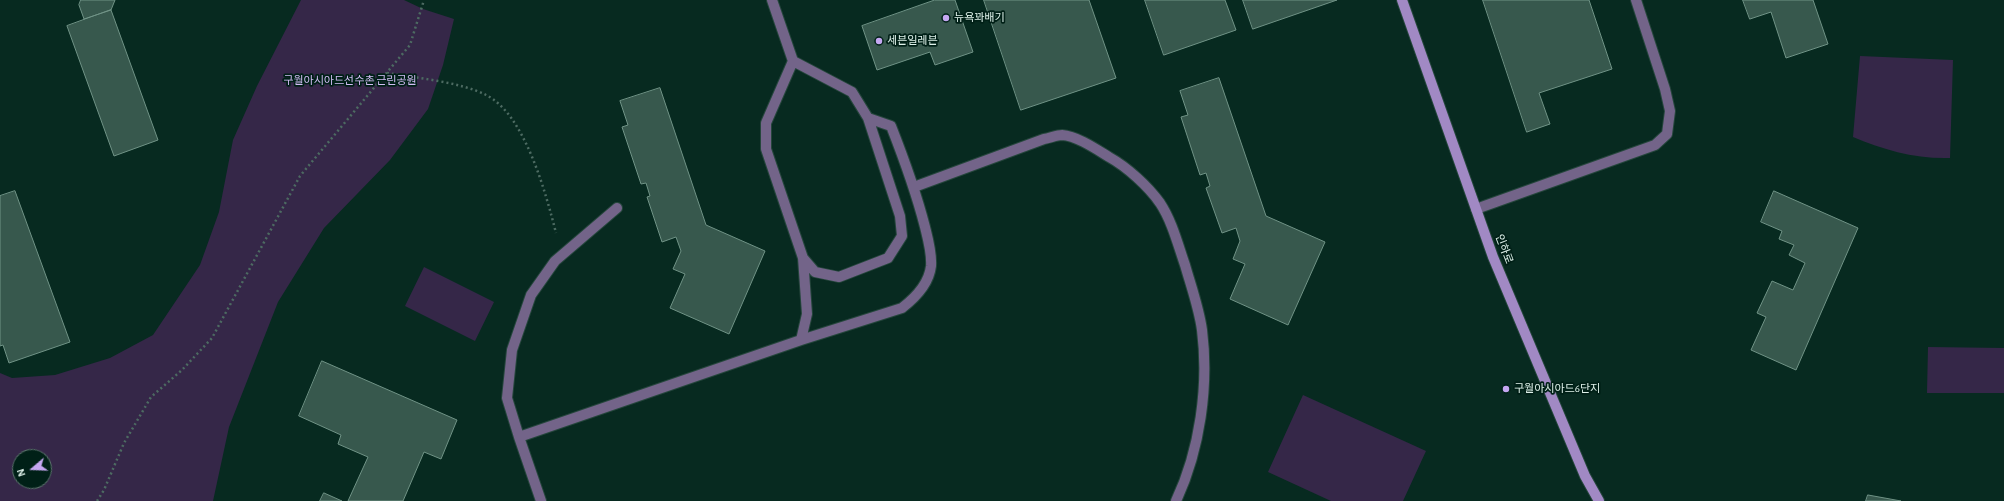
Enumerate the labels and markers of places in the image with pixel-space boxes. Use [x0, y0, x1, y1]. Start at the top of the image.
place label: 뉴욕꽈배기 [954, 11, 1005, 25]
marker: 뉴욕꽈배기 [941, 13, 951, 23]
place label: 세븐일레븐 [887, 34, 938, 48]
marker: 세븐일레븐 [874, 36, 884, 46]
place label: 구월아시아드6단지 [1514, 382, 1600, 396]
marker: 구월아시아드6단지 [1501, 384, 1511, 394]

